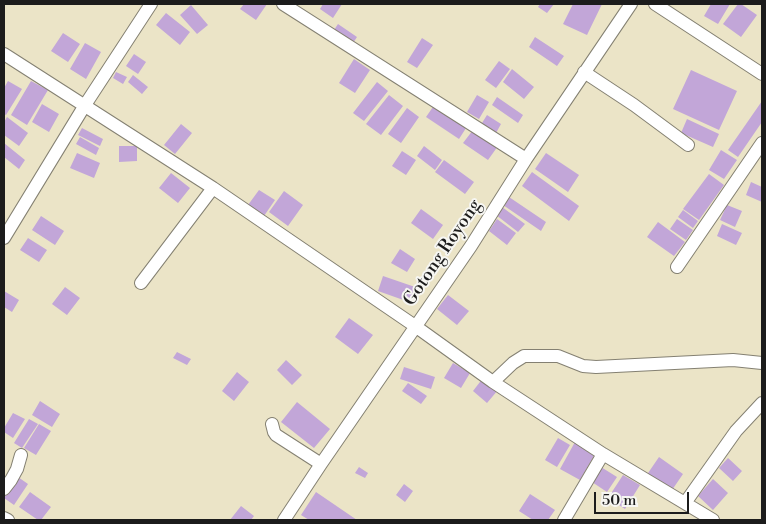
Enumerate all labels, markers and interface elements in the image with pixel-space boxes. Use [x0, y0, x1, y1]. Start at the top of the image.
street label: Gotong Royong [399, 196, 487, 310]
scale bar [596, 482, 691, 514]
text: 50 m [602, 491, 636, 510]

